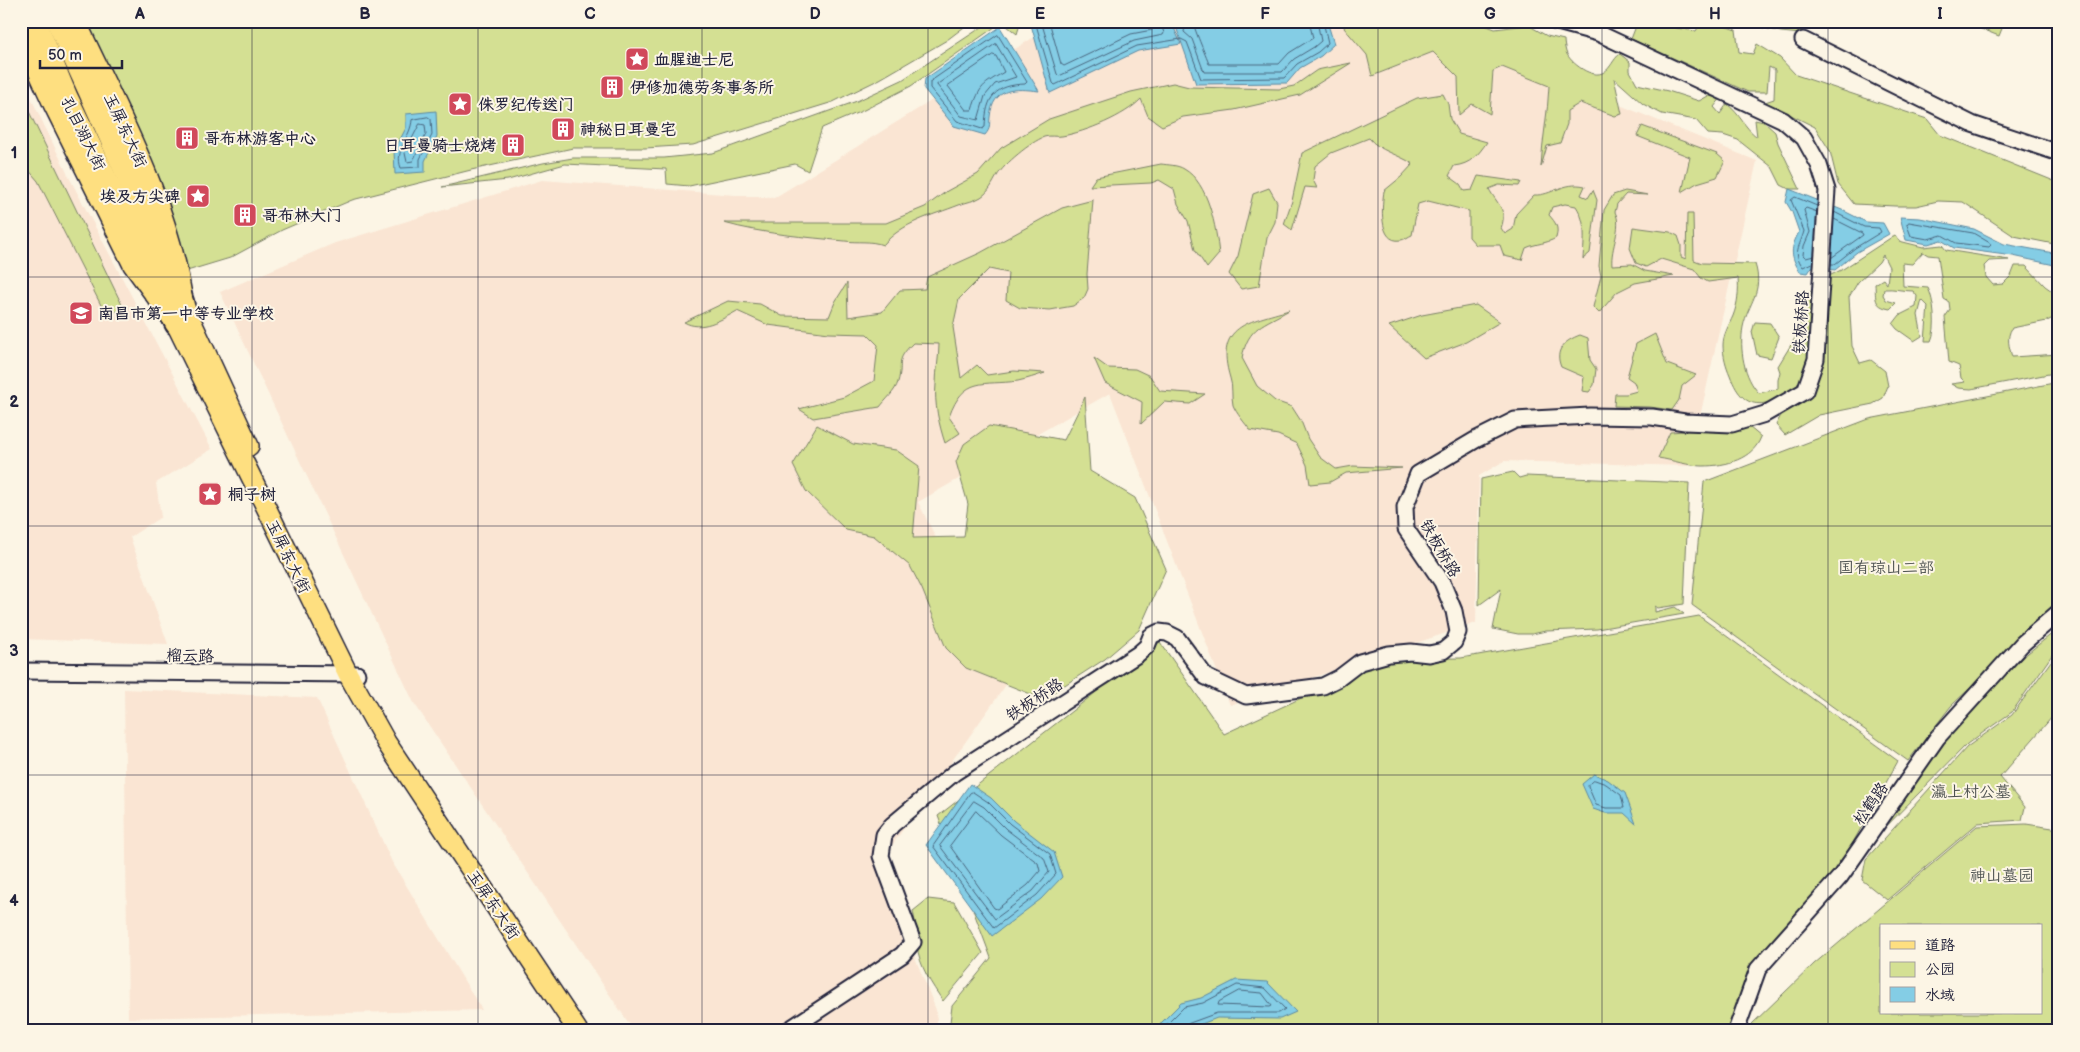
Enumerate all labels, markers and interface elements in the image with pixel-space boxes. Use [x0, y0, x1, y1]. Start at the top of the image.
text: A [134, 5, 145, 24]
text: B [359, 5, 371, 24]
text: C [584, 5, 596, 24]
text: D [809, 5, 821, 24]
text: E [1035, 5, 1045, 24]
text: F [1260, 5, 1270, 24]
text: G [1484, 5, 1496, 24]
text: H [1709, 5, 1721, 24]
text: I [1937, 5, 1943, 24]
scale bar [40, 38, 122, 70]
text: 50 m [48, 46, 82, 65]
place icon: 血腥迪士尼 [624, 46, 650, 72]
place label: 血腥迪士尼 [654, 51, 734, 70]
building icon: 伊修加德劳务事务所 [599, 74, 625, 100]
place label: 伊修加德劳务事务所 [630, 79, 774, 98]
street label: 玉屏东大街 [99, 90, 150, 171]
place icon: 侏罗纪传送门 [447, 91, 473, 117]
street label: 孔目湖大街 [57, 94, 109, 174]
place label: 侏罗纪传送门 [478, 96, 574, 115]
building icon: 神秘日耳曼宅 [550, 116, 576, 142]
place label: 神秘日耳曼宅 [580, 121, 676, 140]
building icon: 哥布林游客中心 [174, 125, 200, 151]
place label: 哥布林游客中心 [204, 130, 316, 149]
building icon: 日耳曼骑士烧烤 [500, 132, 526, 158]
place label: 日耳曼骑士烧烤 [384, 137, 496, 156]
text: 1 [11, 144, 17, 163]
place icon: 埃及方尖碑 [185, 183, 211, 209]
place label: 埃及方尖碑 [100, 188, 180, 207]
building icon: 哥布林大门 [232, 202, 258, 228]
place label: 哥布林大门 [262, 207, 342, 226]
street label: 铁板桥路 [1790, 290, 1813, 355]
school or university icon: 南昌市第一中等专业学校 [68, 300, 94, 326]
place label: 南昌市第一中等专业学校 [98, 305, 274, 324]
text: 2 [9, 393, 19, 412]
place icon: 桐子树 [197, 481, 223, 507]
place label: 桐子树 [228, 486, 276, 505]
street label: 铁板桥路 [1415, 516, 1464, 581]
street label: 玉屏东大街 [262, 517, 314, 597]
park label: 国有琼山二部 [1838, 559, 1934, 578]
text: 3 [9, 642, 19, 661]
street label: 榴云路 [166, 647, 214, 666]
street label: 铁板桥路 [1003, 675, 1067, 726]
street label: 松鹤路 [1850, 779, 1893, 829]
park label: 瀛上村公墓 [1931, 783, 2011, 802]
street label: 玉屏东大街 [463, 866, 523, 943]
park label: 神山墓园 [1970, 867, 2034, 886]
text: 4 [9, 892, 19, 911]
legend [1880, 924, 2042, 1014]
text: 道路 [1925, 936, 1955, 955]
text: 公园 [1925, 960, 1955, 979]
text: 水域 [1925, 986, 1955, 1005]

